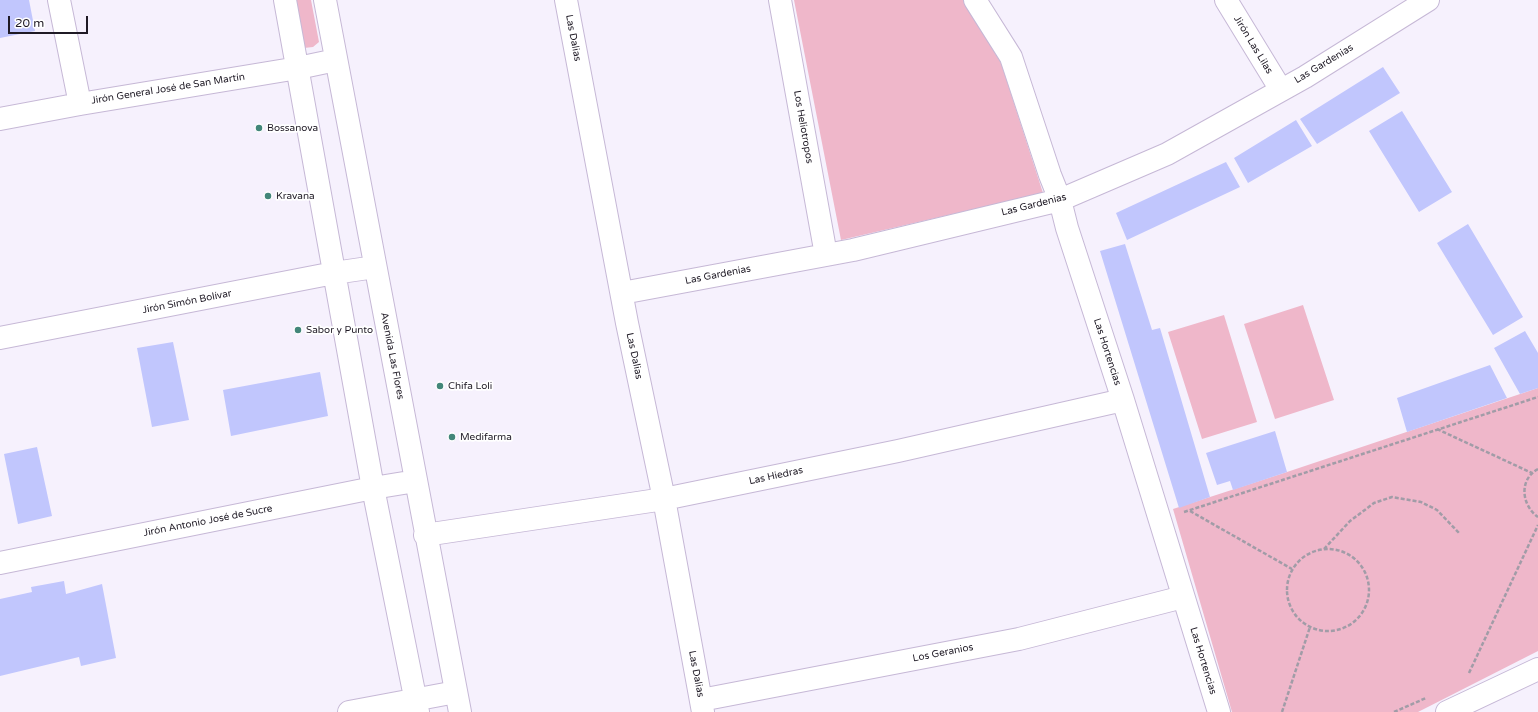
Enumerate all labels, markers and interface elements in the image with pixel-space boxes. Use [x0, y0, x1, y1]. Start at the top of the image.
scale bar [10, 8, 90, 34]
street label: Las Dalias [563, 14, 583, 62]
street label: Jirón Las Lilas [1231, 14, 1275, 76]
text: 20 m [15, 16, 44, 30]
street label: Las Gardenias [1292, 42, 1356, 86]
street label: Jirón General José de San Martín [90, 71, 246, 107]
street label: Los Heliotropos [791, 89, 815, 165]
place label: Bossanova [267, 122, 318, 134]
marker: Bossanova [254, 123, 264, 133]
place label: Kravana [276, 190, 315, 202]
marker: Kravana [263, 191, 273, 201]
street label: Las Gardenias [1000, 191, 1068, 219]
street label: Las Gardenias [684, 263, 752, 287]
street label: Jirón Simón Bolívar [141, 287, 233, 317]
street label: Avenida Las Flores [378, 311, 406, 401]
street label: Las Hortencias [1091, 317, 1123, 387]
place label: Sabor y Punto [306, 324, 373, 336]
marker: Sabor y Punto [293, 325, 303, 335]
street label: Las Dalias [623, 332, 645, 380]
place label: Chifa Loli [448, 380, 492, 392]
marker: Chifa Loli [435, 381, 445, 391]
place label: Medifarma [460, 431, 512, 443]
marker: Medifarma [447, 432, 457, 442]
street label: Las Hiedras [748, 464, 804, 488]
street label: Jirón Antonio José de Sucre [142, 503, 274, 539]
street label: Las Hortencias [1187, 626, 1219, 696]
street label: Los Geranios [912, 641, 974, 665]
street label: Las Dalias [686, 650, 706, 698]

